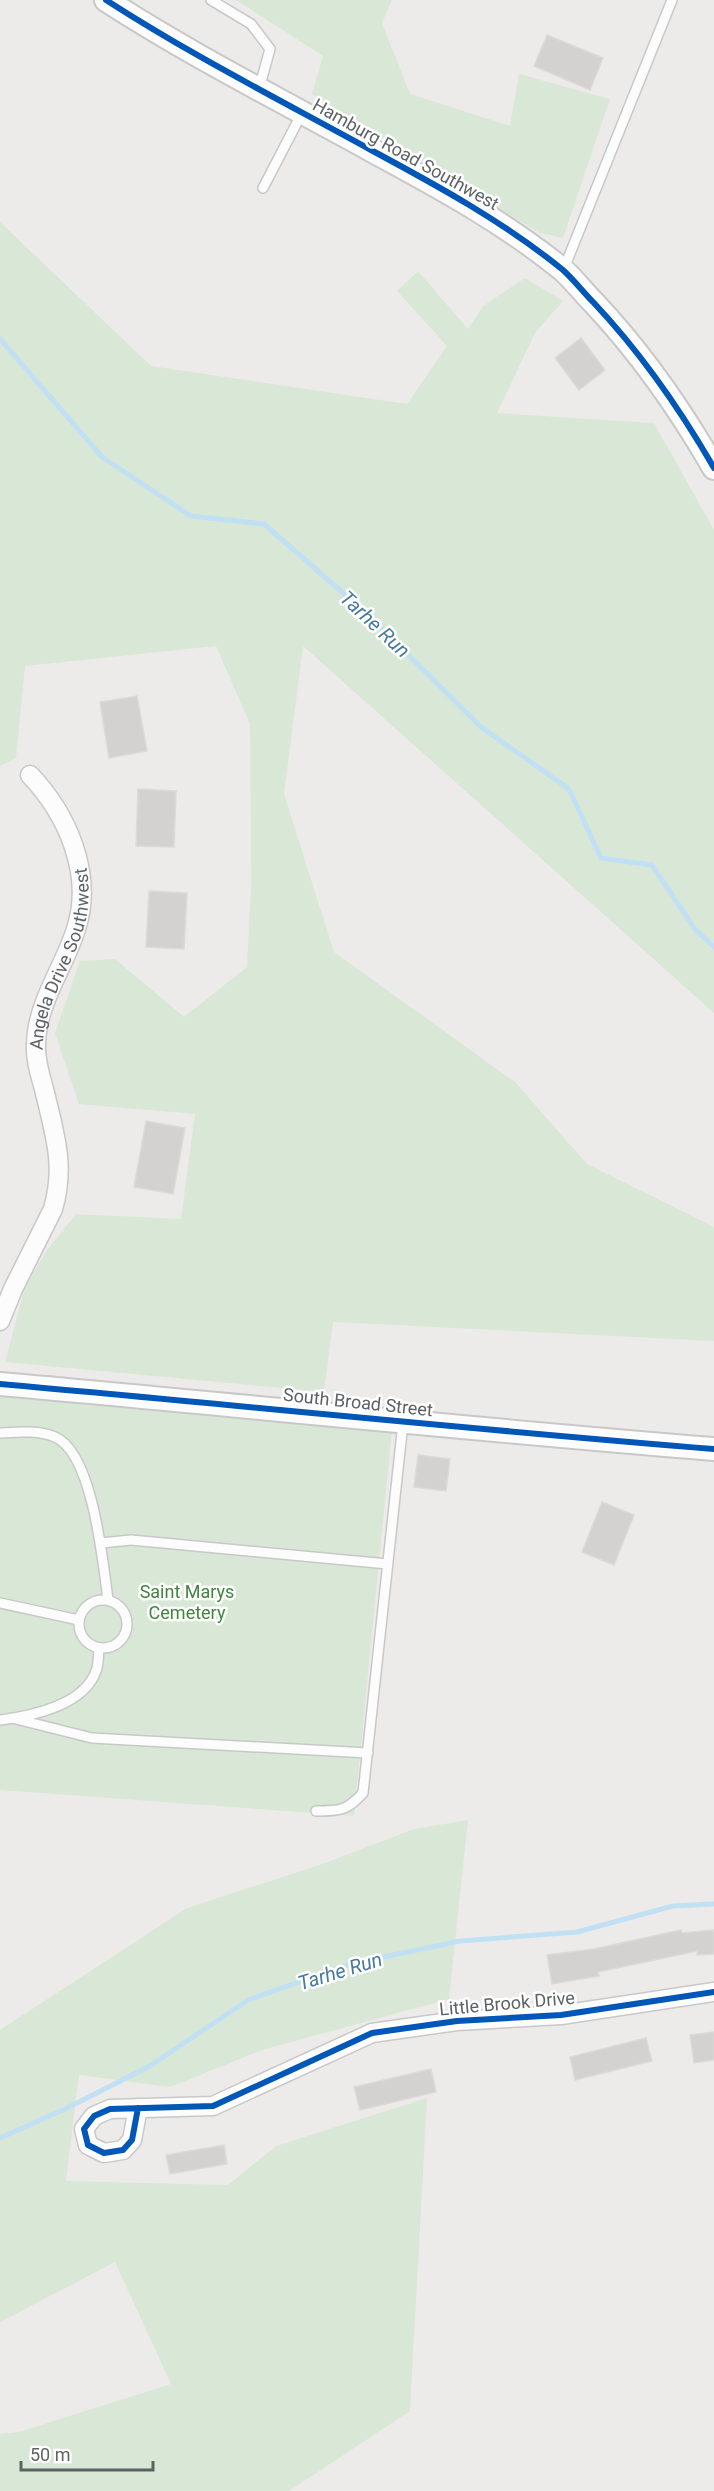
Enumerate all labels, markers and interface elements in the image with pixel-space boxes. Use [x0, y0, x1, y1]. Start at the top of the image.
street label: Hamburg Road Southwest [309, 94, 503, 214]
water label: Tarhe Run [335, 586, 415, 662]
street label: Angela Drive Southwest [25, 866, 92, 1051]
street label: South Broad Street [282, 1384, 434, 1420]
park label: Saint Marys Cemetery [140, 1581, 234, 1623]
water label: Tarhe Run [295, 1947, 385, 1995]
street label: Little Brook Drive [438, 1987, 576, 2019]
scale bar [21, 2434, 153, 2472]
text: 50 m [30, 2444, 70, 2465]

